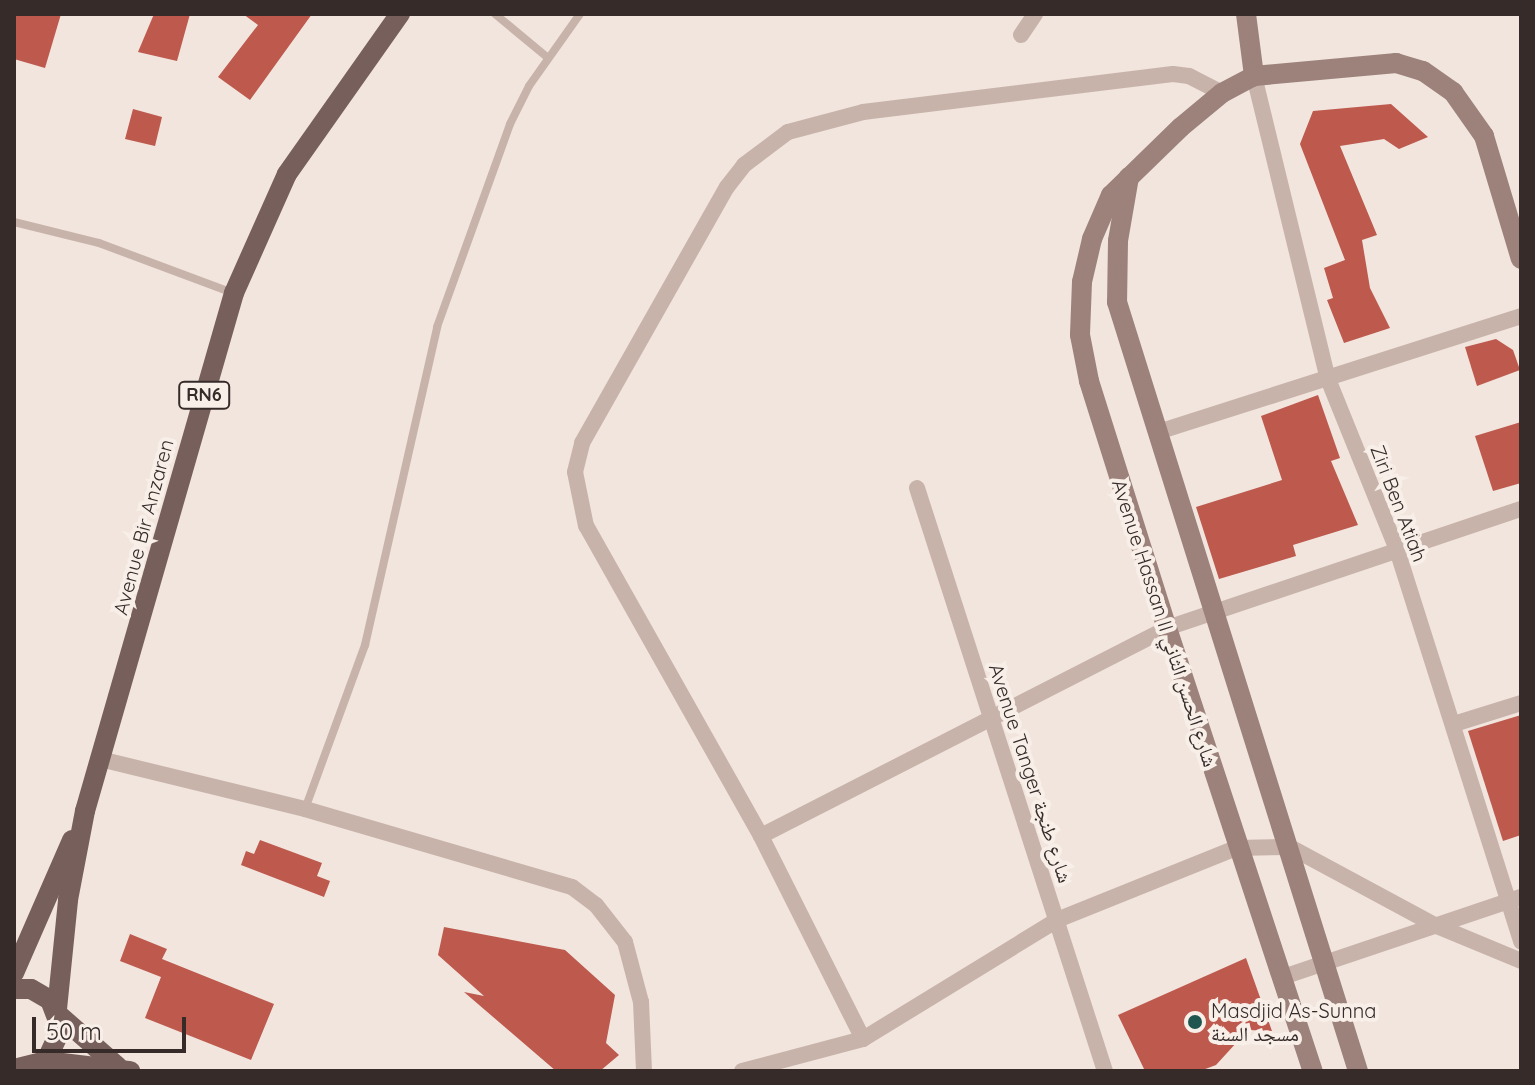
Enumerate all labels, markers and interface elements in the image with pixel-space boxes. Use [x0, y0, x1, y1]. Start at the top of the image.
road number: RN6 [178, 381, 230, 409]
street label: Avenue Bir Anzaren [108, 437, 178, 617]
street label: Ziri Ben Atiah [1366, 441, 1432, 565]
street label: Avenue Hassan II شارع الحسن الثاني [1107, 476, 1223, 770]
street label: Avenue Tanger شارع طنجة [984, 660, 1078, 886]
place label: Masdjid As-Sunna مسجد السنة [1211, 998, 1376, 1045]
scale bar [36, 1001, 190, 1051]
marker: Masdjid As-Sunna مسجد السنة [1186, 1013, 1204, 1031]
text: 50 m [46, 1016, 102, 1046]

